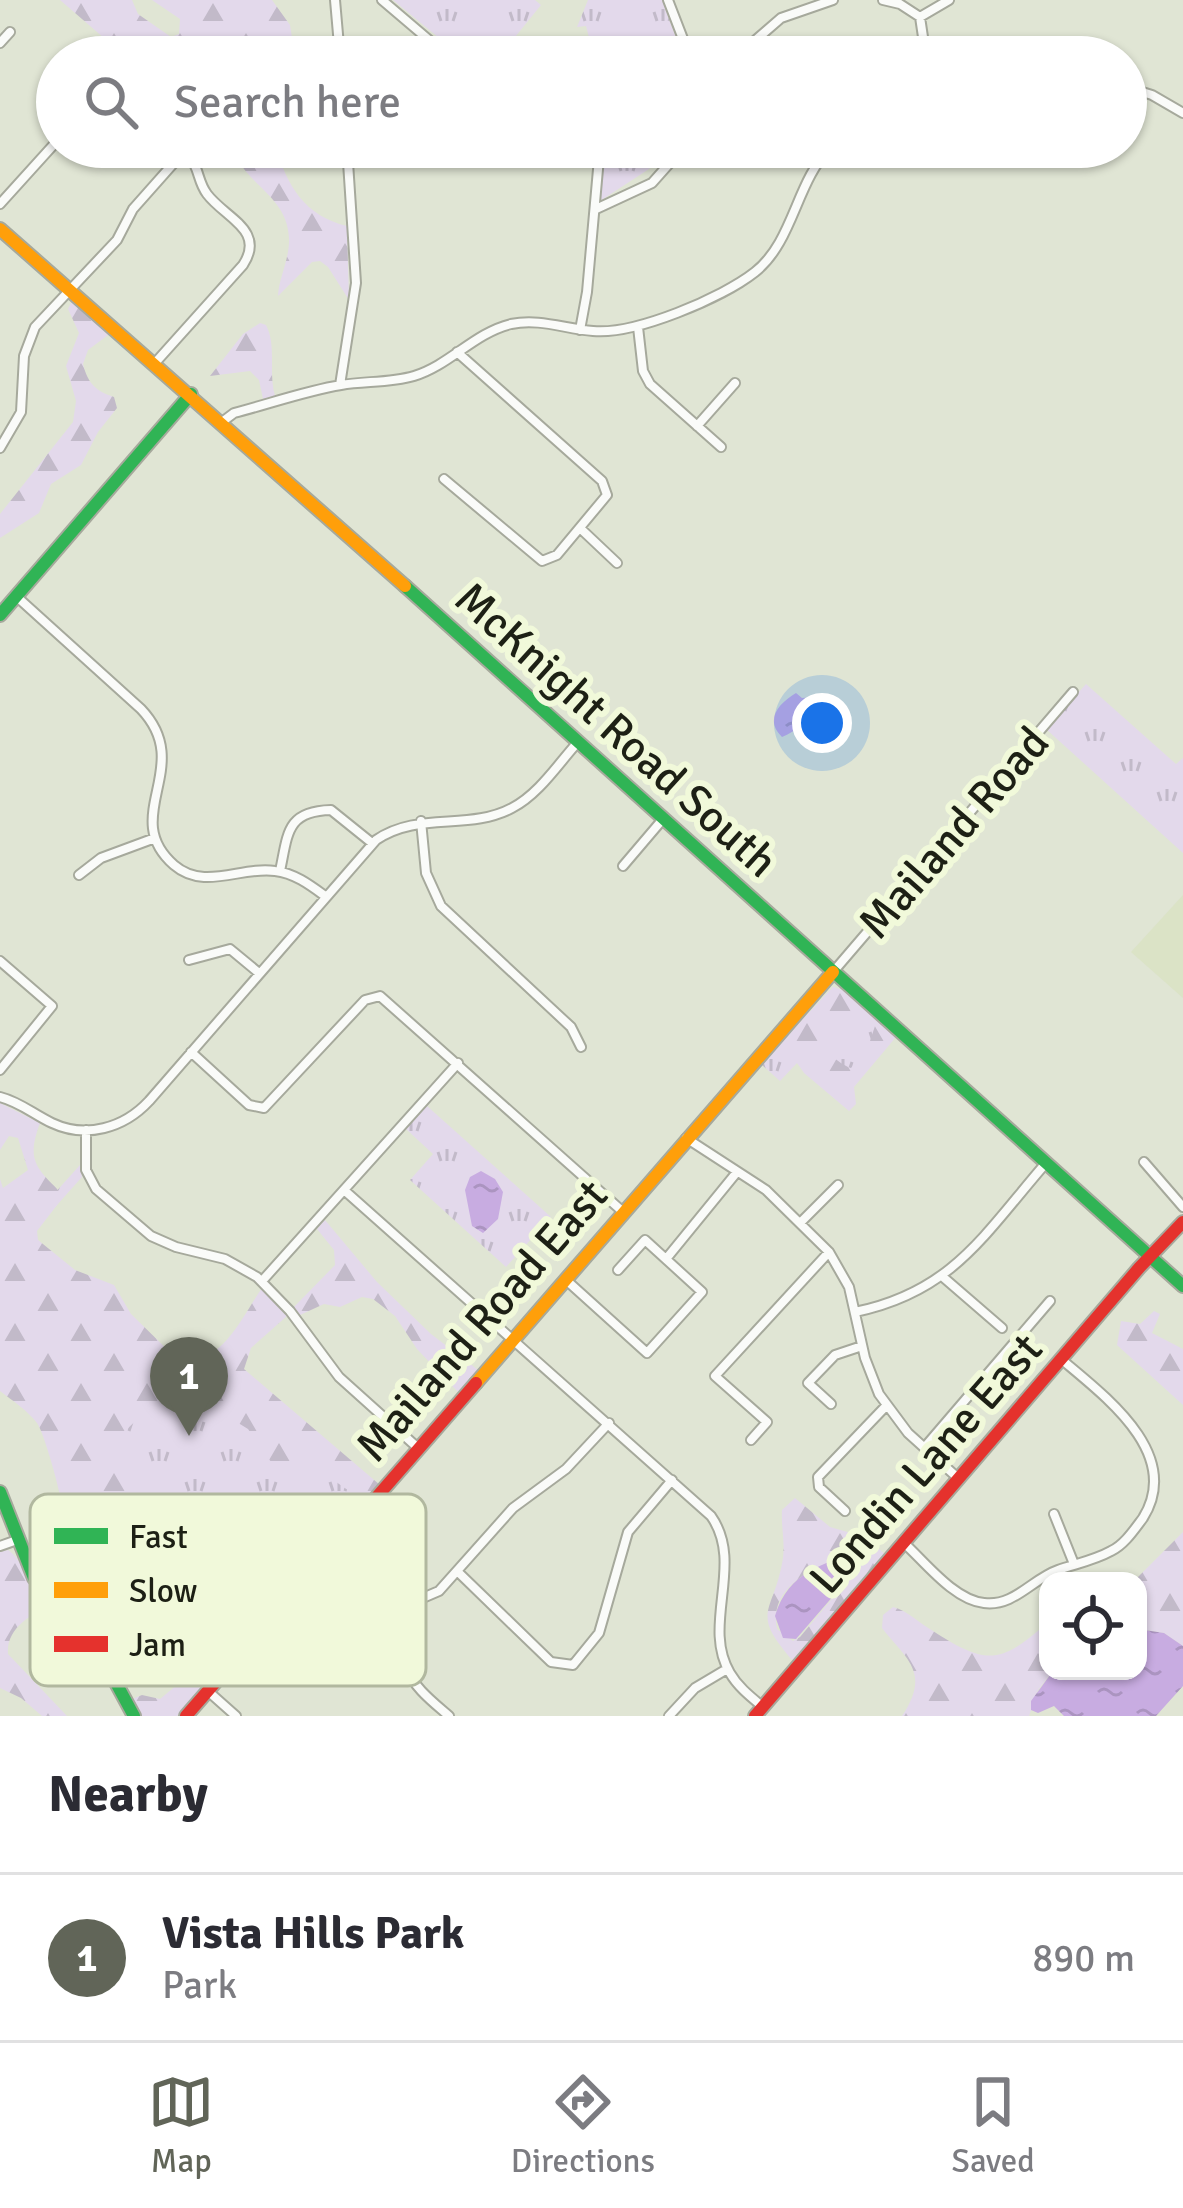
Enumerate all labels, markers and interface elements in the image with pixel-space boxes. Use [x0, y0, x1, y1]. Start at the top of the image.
search box [36, 36, 1147, 168]
icon: search [78, 69, 144, 135]
text: Search here [174, 75, 401, 130]
street label: McKnight Road South [444, 571, 788, 889]
your location [792, 693, 852, 753]
street label: Mailand Road [847, 716, 1061, 950]
street label: Mailand Road East [345, 1169, 619, 1473]
street label: Londin Lane East [798, 1323, 1054, 1605]
pin: 1 [150, 1337, 228, 1436]
legend [30, 1494, 426, 1686]
text: Fast [129, 1517, 188, 1558]
text: Slow [129, 1571, 198, 1612]
map controls [1039, 1572, 1147, 1680]
button: locate [1039, 1572, 1147, 1680]
text: Jam [129, 1625, 186, 1666]
text: Nearby [48, 1763, 208, 1826]
text: Vista Hills Park [162, 1906, 464, 1961]
text: 1 [76, 1934, 98, 1982]
text: 890 m [1032, 1934, 1135, 1982]
text: Park [162, 1961, 237, 2009]
tab: Map [148, 2069, 214, 2182]
tab: Directions [511, 2069, 655, 2182]
tab: Saved [952, 2069, 1035, 2182]

